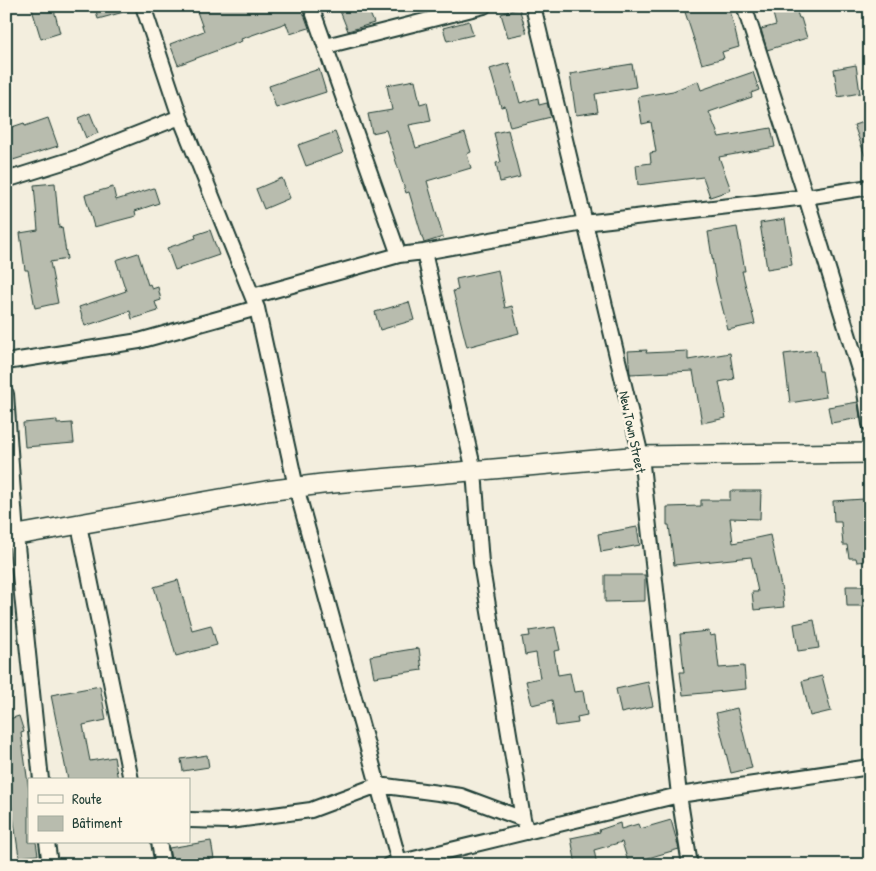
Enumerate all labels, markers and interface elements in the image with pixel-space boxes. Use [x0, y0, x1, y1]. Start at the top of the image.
street label: New Town Street [615, 389, 651, 475]
legend [28, 778, 190, 844]
text: Route [72, 788, 102, 809]
text: Bâtiment [72, 812, 123, 833]

